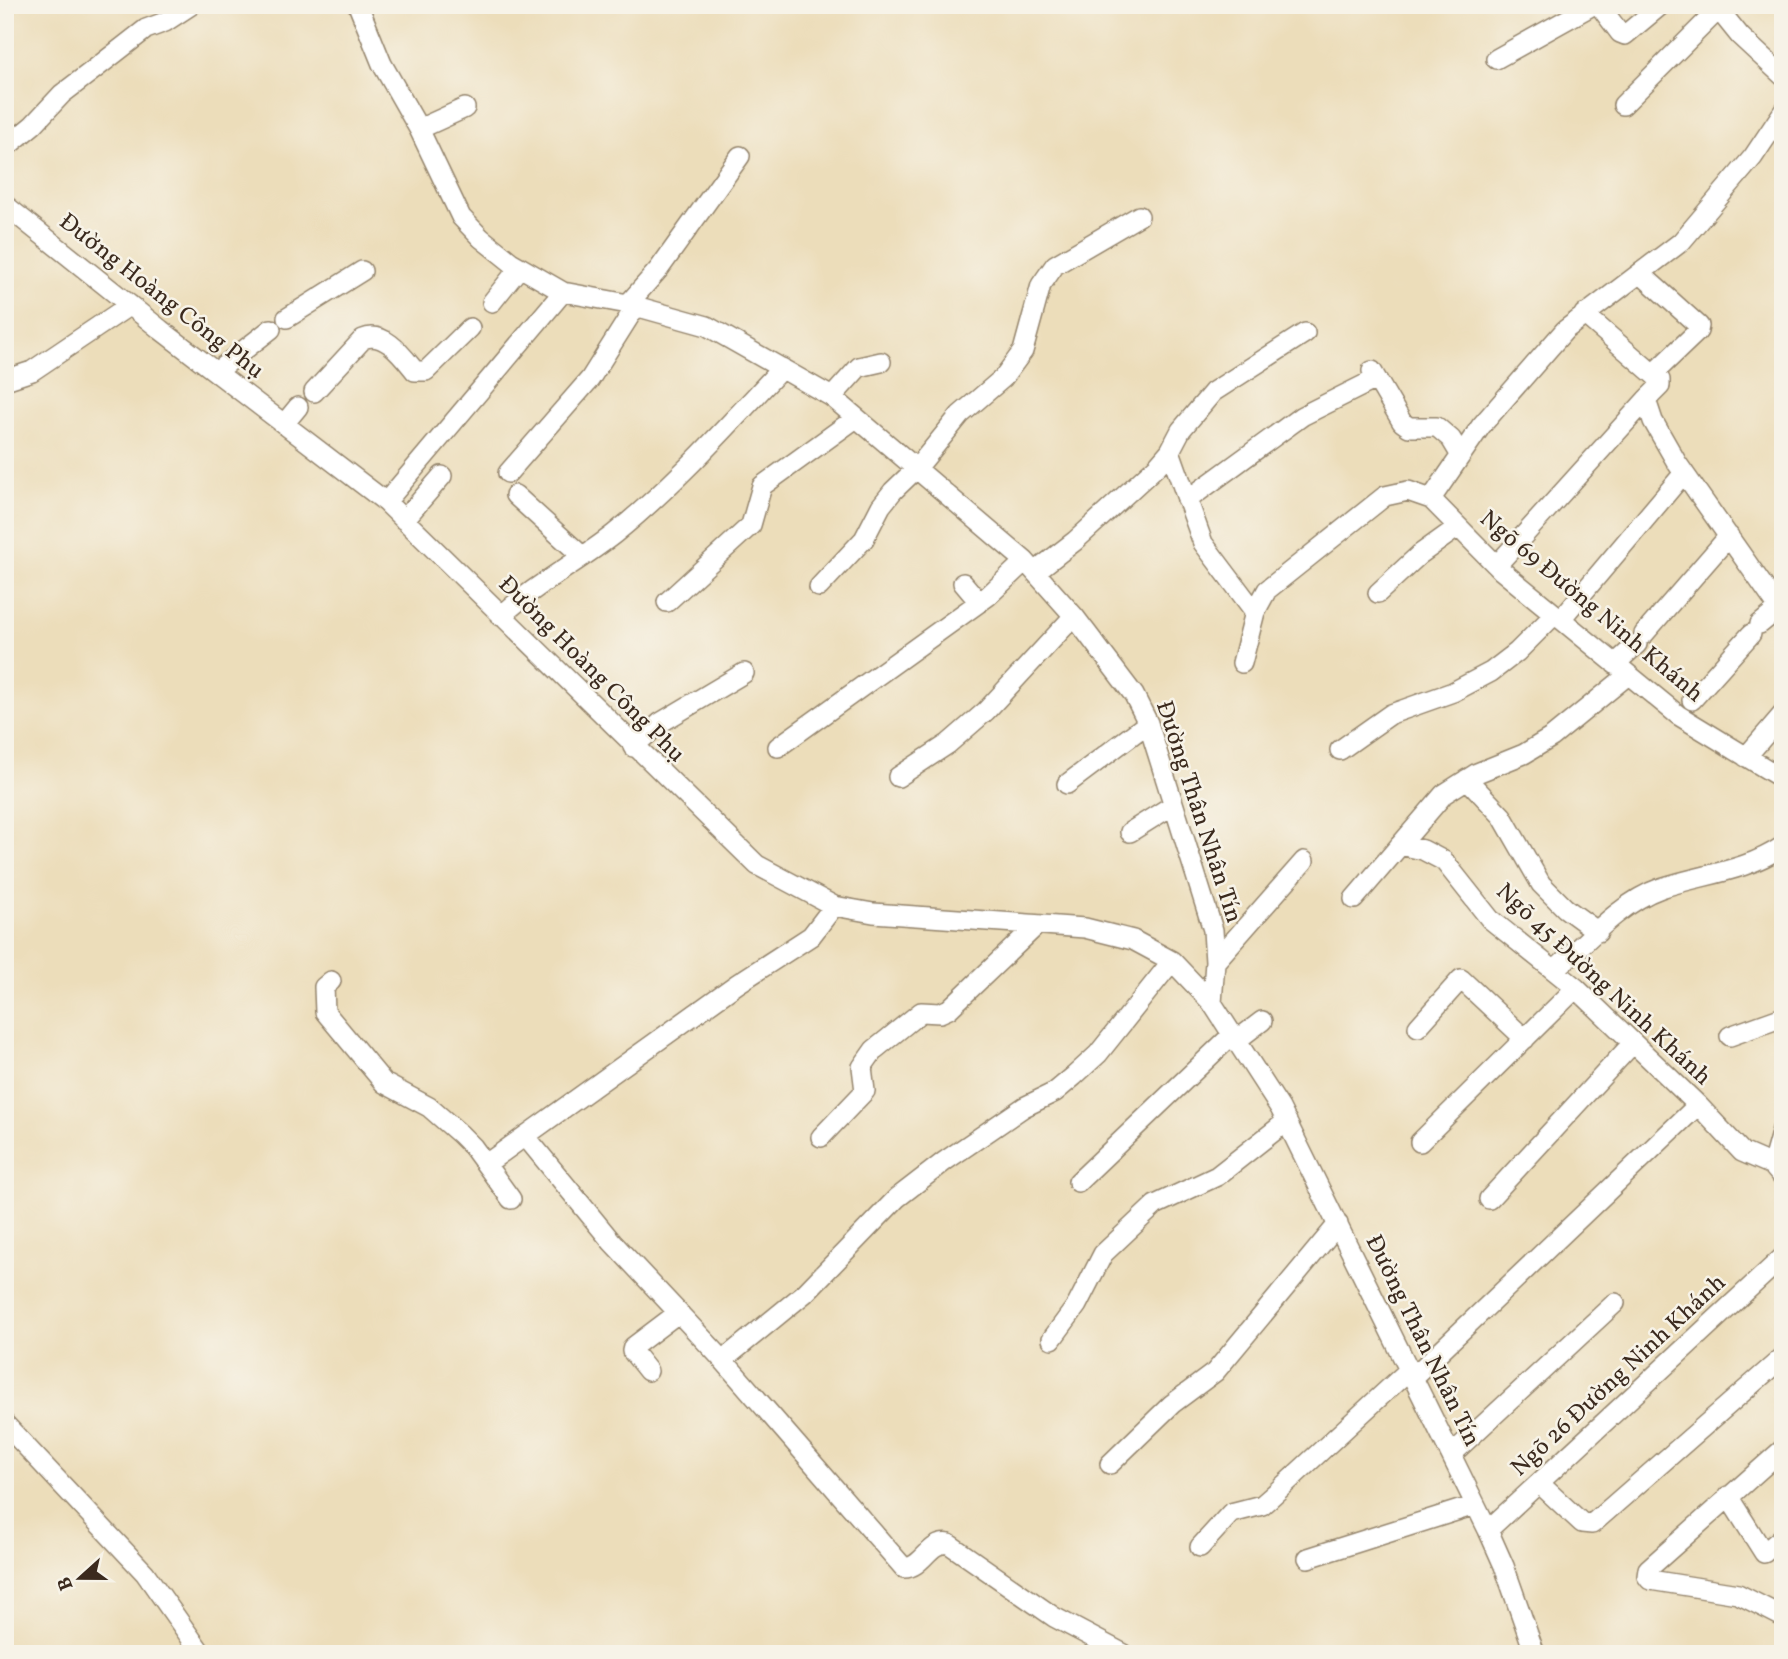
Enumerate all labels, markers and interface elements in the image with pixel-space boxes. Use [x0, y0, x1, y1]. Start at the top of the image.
street label: Đường Hoàng Công Phụ [51, 206, 271, 388]
street label: Ngõ 69 Đường Ninh Khánh [1472, 503, 1710, 711]
street label: Đường Hoàng Công Phụ [490, 569, 692, 771]
street label: Đường Thân Nhân Tín [1146, 697, 1250, 927]
street label: Ngõ 45 Đường Ninh Khánh [1488, 876, 1718, 1094]
street label: Đường Thân Nhân Tín [1356, 1229, 1488, 1453]
street label: Ngõ 26 Đường Ninh Khánh [1504, 1267, 1734, 1485]
north arrow [46, 1544, 116, 1614]
text: B [52, 1573, 80, 1594]

